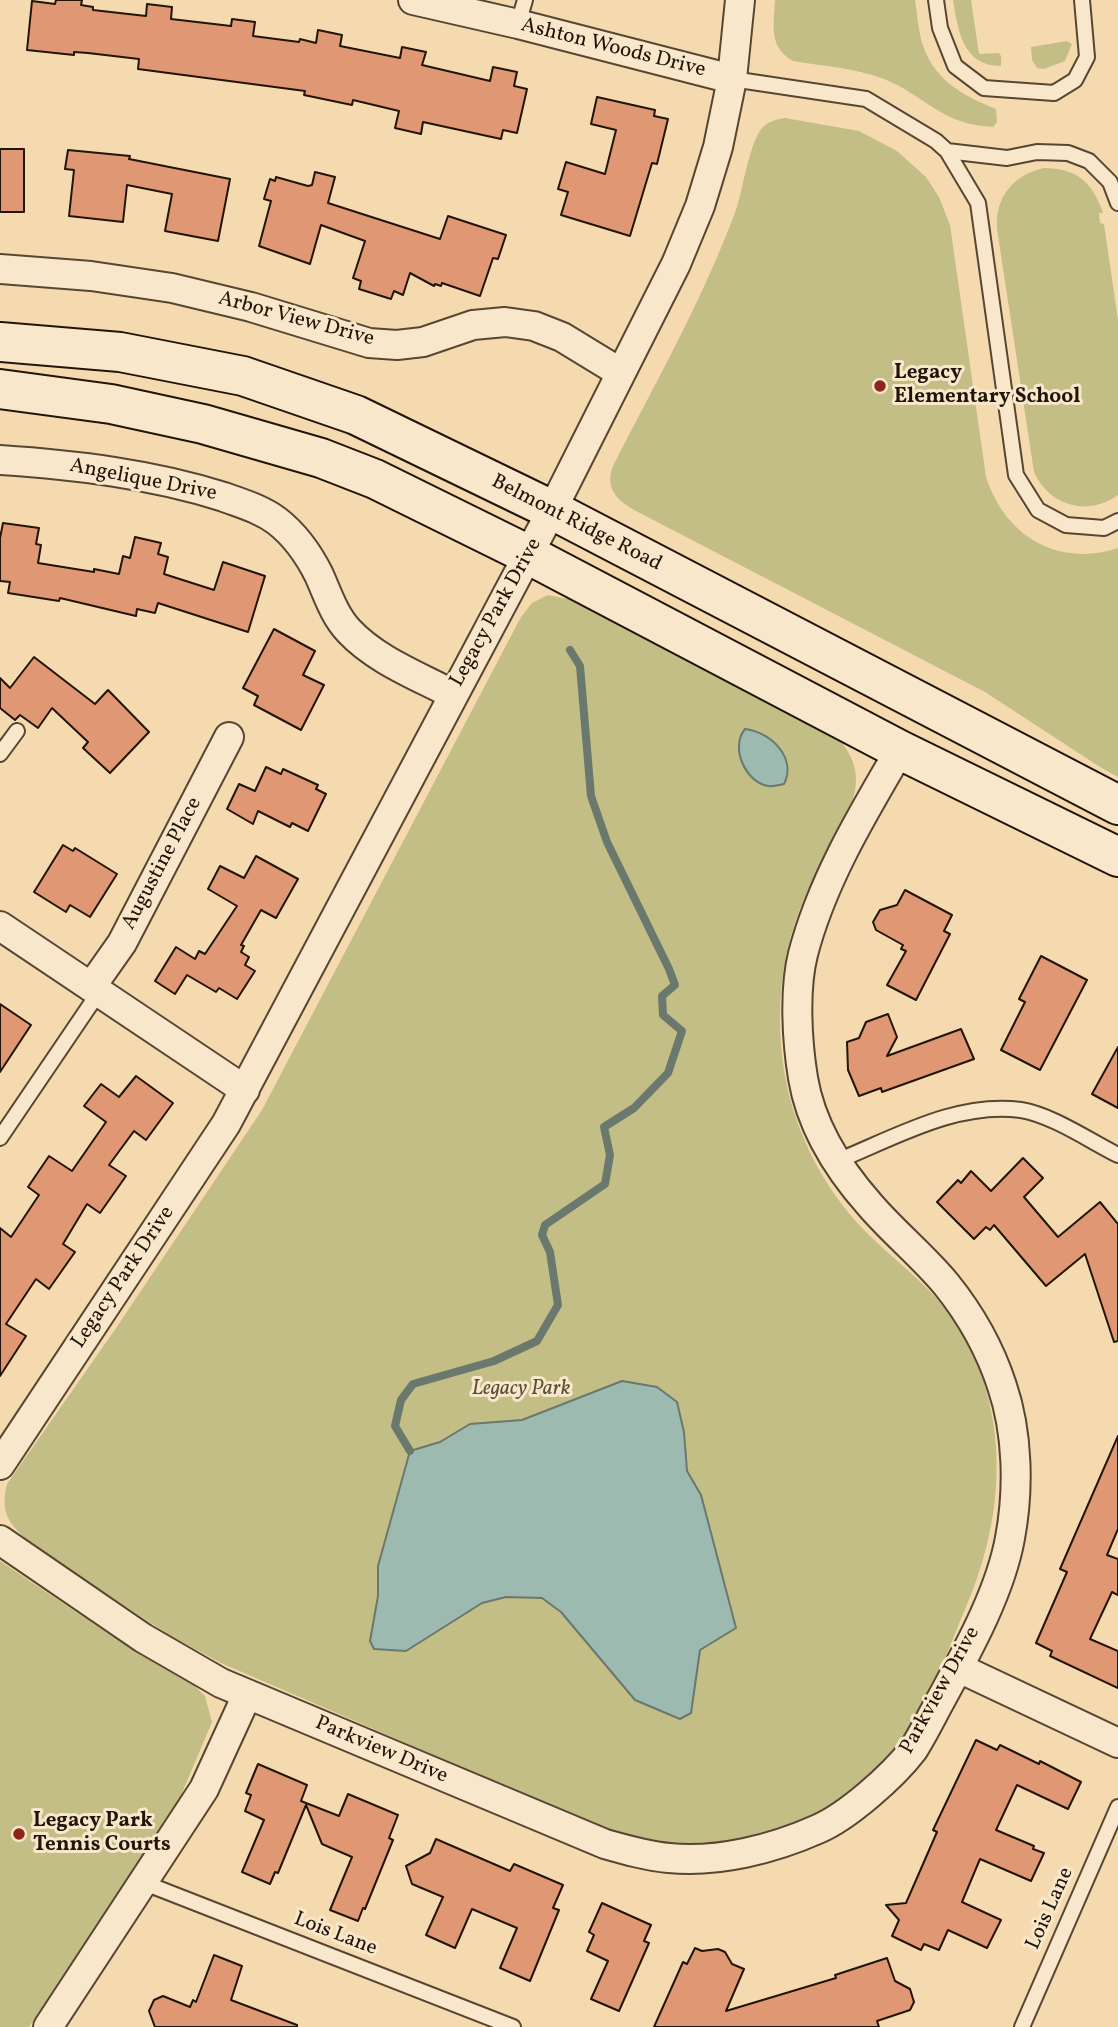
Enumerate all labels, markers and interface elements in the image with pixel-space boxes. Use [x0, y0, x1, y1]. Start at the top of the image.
street label: Ashton Woods Drive [518, 14, 708, 84]
street label: Arbor View Drive [215, 287, 377, 353]
place label: Legacy Elementary School [894, 361, 1080, 411]
marker: Legacy Elementary School [872, 378, 888, 394]
street label: Angelique Drive [67, 454, 219, 508]
street label: Belmont Ridge Road [487, 470, 665, 578]
street label: Legacy Park Drive [446, 534, 548, 692]
street label: Augustine Place [118, 793, 208, 935]
street label: Legacy Park Drive [67, 1202, 181, 1354]
park label: Legacy Park [472, 1377, 570, 1403]
street label: Parkview Drive [896, 1623, 986, 1759]
street label: Parkview Drive [311, 1712, 451, 1790]
place label: Legacy Park Tennis Courts [33, 1809, 171, 1859]
marker: Legacy Park Tennis Courts [11, 1826, 27, 1842]
street label: Lois Lane [1022, 1864, 1080, 1954]
street label: Lois Lane [290, 1908, 380, 1962]

